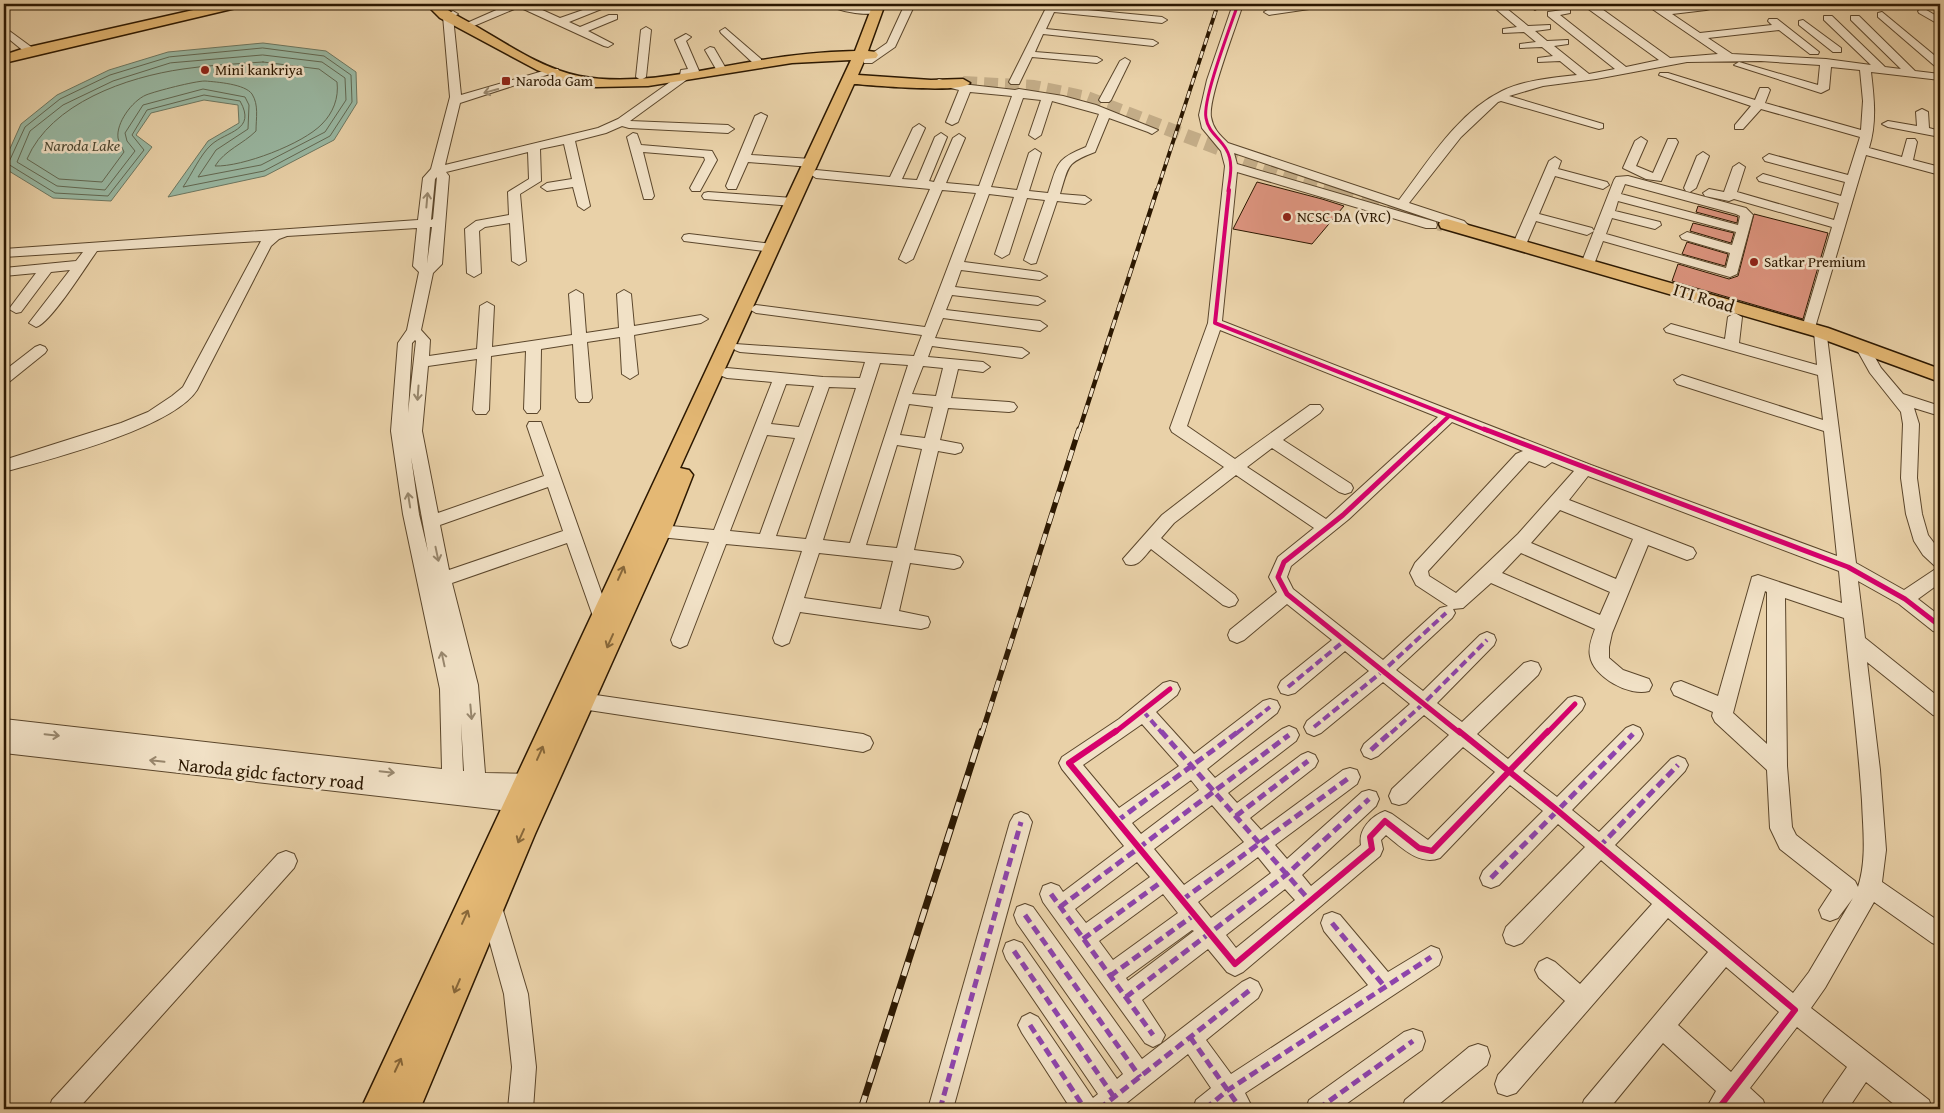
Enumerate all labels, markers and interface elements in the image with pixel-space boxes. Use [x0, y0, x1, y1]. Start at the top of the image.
place label: Mini kankriya [215, 59, 303, 80]
marker: Mini kankriya [199, 64, 211, 76]
place label: Naroda Gam [516, 70, 594, 91]
marker: Naroda Gam [500, 75, 512, 87]
one-way arrow [483, 87, 499, 96]
water label: Naroda Lake [43, 133, 121, 157]
one-way arrow [422, 192, 432, 208]
place label: NCSC DA (VRC) [1297, 206, 1391, 227]
marker: NCSC DA (VRC) [1281, 211, 1293, 223]
place label: Satkar Premium [1764, 251, 1867, 272]
marker: Satkar Premium [1748, 256, 1760, 268]
street label: ITI Road [1670, 275, 1738, 320]
one-way arrow [413, 385, 422, 401]
one-way arrow [404, 492, 414, 508]
one-way arrow [433, 545, 443, 561]
one-way arrow [617, 566, 627, 581]
one-way arrow [604, 633, 614, 648]
one-way arrow [438, 651, 448, 667]
one-way arrow [466, 704, 476, 720]
one-way arrow [44, 730, 60, 740]
one-way arrow [535, 746, 545, 761]
street label: Naroda gidc factory road [177, 750, 366, 797]
one-way arrow [149, 756, 165, 766]
one-way arrow [379, 767, 395, 777]
one-way arrow [516, 828, 526, 843]
one-way arrow [461, 910, 471, 925]
one-way arrow [452, 978, 461, 993]
one-way arrow [394, 1058, 403, 1073]

